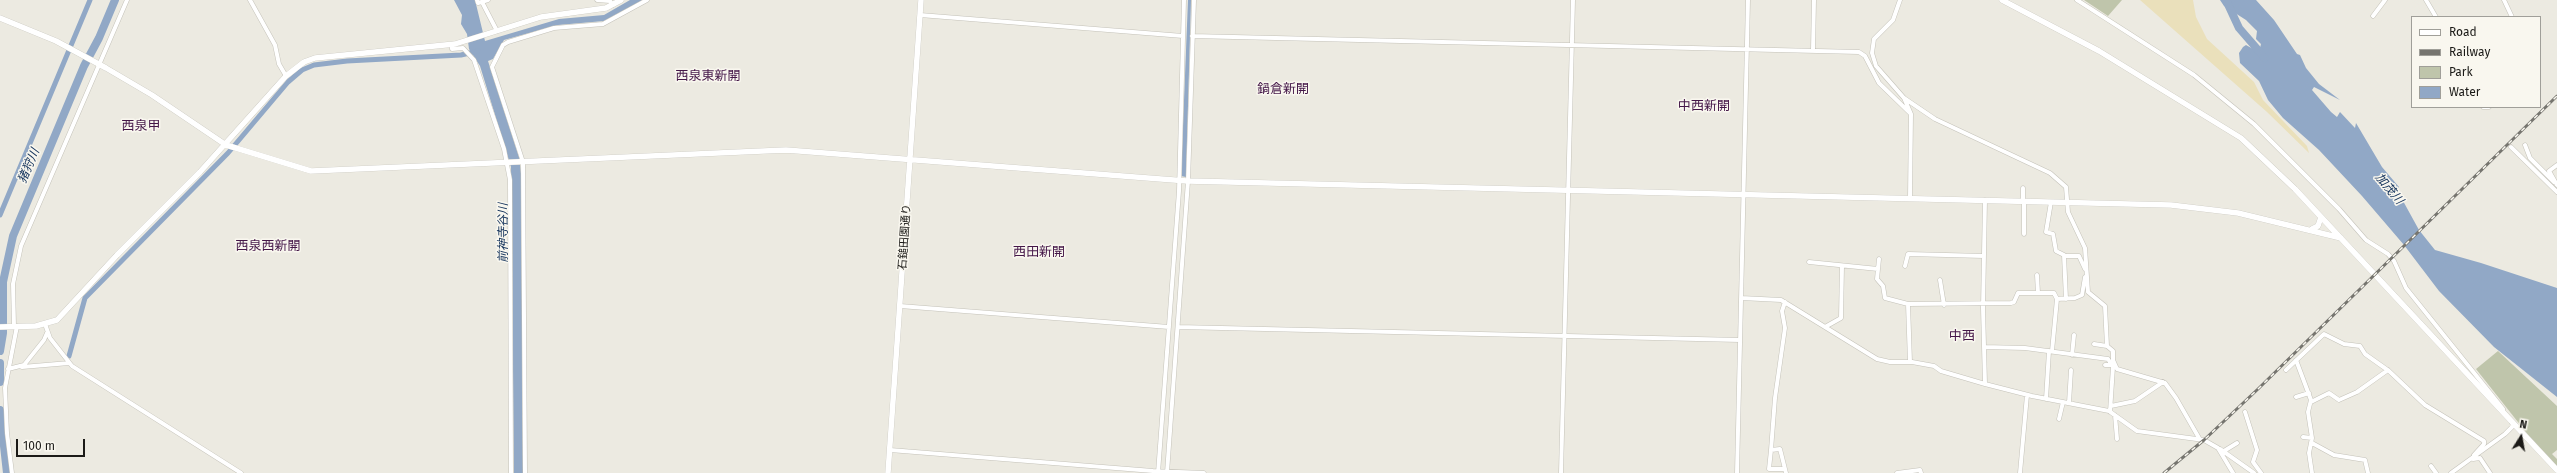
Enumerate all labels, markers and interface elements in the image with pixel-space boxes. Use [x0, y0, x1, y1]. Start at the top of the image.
legend [2411, 16, 2541, 108]
text: Road [2449, 25, 2477, 39]
text: Railway [2449, 45, 2490, 59]
text: Park [2449, 65, 2473, 79]
district label: 西泉東新開 [676, 68, 740, 84]
district label: 鍋倉新開 [1257, 81, 1309, 97]
text: Water [2449, 85, 2480, 99]
district label: 中西新開 [1678, 98, 1730, 114]
district label: 西泉甲 [122, 118, 160, 134]
water label: 猪狩川 [15, 147, 43, 185]
water label: 加茂川 [2372, 171, 2406, 207]
water label: 前神寺谷川 [497, 203, 511, 263]
street label: 石鎚田園通り [896, 204, 914, 270]
district label: 西泉西新開 [236, 238, 300, 254]
district label: 西田新開 [1013, 244, 1065, 260]
district label: 中西 [1949, 328, 1975, 344]
north arrow [2501, 417, 2541, 457]
text: N [2519, 418, 2528, 432]
scale bar [18, 431, 87, 457]
text: 100 m [23, 439, 55, 453]

